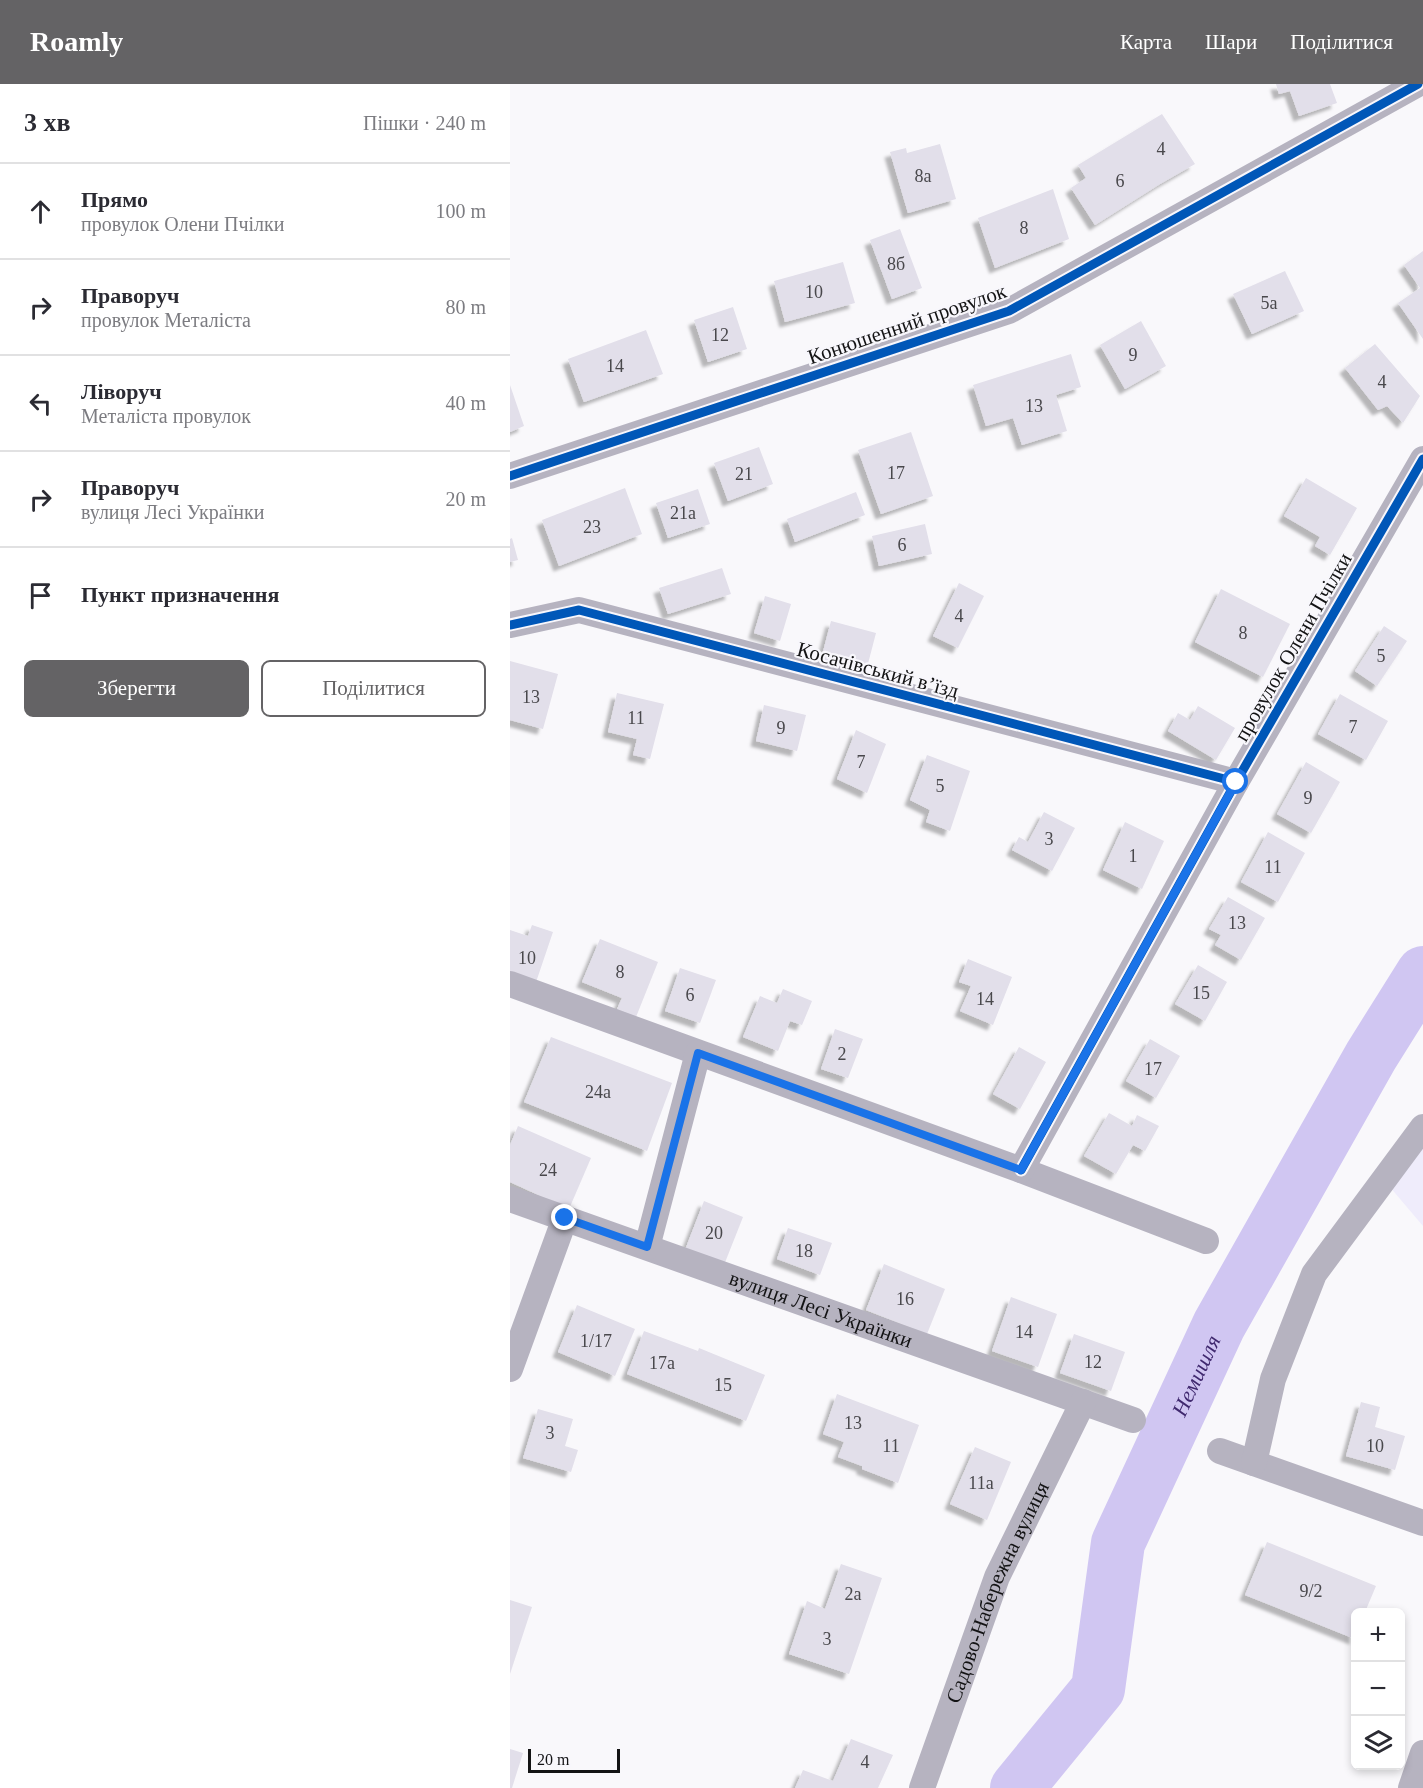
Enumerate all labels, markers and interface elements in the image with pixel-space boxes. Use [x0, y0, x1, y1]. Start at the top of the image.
text: Roamly [30, 26, 123, 57]
text: Карта [1120, 30, 1172, 54]
text: Шари [1205, 30, 1257, 54]
text: Поділитися [1290, 30, 1393, 54]
text: 3 хв [24, 108, 71, 137]
text: Пішки · 240 m [363, 112, 486, 134]
house number: 4 [1157, 139, 1166, 159]
house number: 8а [915, 166, 932, 186]
house number: 6 [1116, 171, 1125, 191]
text: Прямо [81, 187, 148, 212]
icon: ahead [24, 195, 57, 228]
text: 100 m [435, 200, 486, 222]
text: провулок Олени Пчілки [81, 213, 284, 235]
house number: 8 [1020, 218, 1029, 238]
house number: 8б [887, 254, 905, 274]
street label: Конюшенний провулок [805, 278, 1010, 369]
house number: 10 [805, 282, 823, 302]
text: Праворуч [81, 283, 179, 308]
icon: right [24, 291, 57, 324]
house number: 5а [1261, 293, 1278, 313]
text: 80 m [445, 296, 486, 318]
text: провулок Металіста [81, 309, 251, 331]
house number: 12 [711, 325, 729, 345]
house number: 9 [1129, 345, 1138, 365]
house number: 14 [606, 356, 624, 376]
house number: 4 [1378, 372, 1387, 392]
text: Ліворуч [81, 379, 162, 404]
icon: left [24, 387, 57, 420]
text: 40 m [445, 392, 486, 414]
house number: 13 [1025, 396, 1043, 416]
text: Металіста провулок [81, 405, 251, 427]
house number: 17 [887, 463, 905, 483]
house number: 21 [735, 464, 753, 484]
text: Праворуч [81, 475, 179, 500]
icon: right [24, 483, 57, 516]
text: 20 m [445, 488, 486, 510]
text: вулиця Лесі Українки [81, 501, 264, 523]
house number: 21а [670, 503, 696, 523]
house number: 23 [583, 517, 601, 537]
house number: 6 [898, 535, 907, 555]
street label: провулок Олени Пчілки [1229, 548, 1357, 746]
icon: arrive [24, 579, 57, 612]
text: Пункт призначення [81, 582, 279, 607]
house number: 4 [955, 606, 964, 626]
house number: 8 [1239, 623, 1248, 643]
street label: Косачівський в’їзд [795, 637, 962, 703]
house number: 5 [1377, 646, 1386, 666]
button: Зберегти [24, 660, 249, 717]
button: Поділитися [261, 660, 486, 717]
house number: 13 [522, 687, 540, 707]
house number: 11 [627, 708, 645, 728]
house number: 7 [1349, 717, 1358, 737]
house number: 9 [777, 718, 786, 738]
house number: 7 [857, 752, 866, 772]
route start [1222, 768, 1248, 794]
house number: 5 [936, 776, 945, 796]
house number: 9 [1304, 788, 1313, 808]
house number: 3 [1045, 829, 1054, 849]
house number: 1 [1129, 846, 1138, 866]
house number: 11 [1264, 857, 1282, 877]
house number: 13 [1228, 913, 1246, 933]
house number: 10 [518, 948, 536, 968]
house number: 8 [616, 962, 625, 982]
house number: 15 [1192, 983, 1210, 1003]
house number: 6 [686, 985, 695, 1005]
house number: 14 [976, 989, 994, 1009]
house number: 2 [838, 1044, 847, 1064]
house number: 17 [1144, 1059, 1162, 1079]
house number: 24а [585, 1082, 611, 1102]
house number: 24 [539, 1160, 557, 1180]
route end [551, 1204, 577, 1230]
house number: 20 [705, 1223, 723, 1243]
house number: 18 [795, 1241, 813, 1261]
street label: вулиця Лесі Українки [726, 1266, 916, 1353]
house number: 16 [896, 1289, 914, 1309]
house number: 14 [1015, 1322, 1033, 1342]
house number: 1/17 [580, 1331, 612, 1351]
water label: Немишля [1166, 1331, 1225, 1421]
house number: 12 [1084, 1352, 1102, 1372]
house number: 17а [649, 1353, 675, 1373]
house number: 15 [714, 1375, 732, 1395]
house number: 13 [844, 1413, 862, 1433]
house number: 3 [546, 1423, 555, 1443]
house number: 11 [882, 1436, 900, 1456]
house number: 10 [1366, 1436, 1384, 1456]
house number: 11а [968, 1473, 994, 1493]
street label: Садово-Набережна вулиця [941, 1477, 1054, 1706]
house number: 9/2 [1299, 1581, 1323, 1601]
house number: 2а [845, 1584, 862, 1604]
map controls [1351, 1608, 1405, 1770]
button: + [1351, 1608, 1405, 1662]
house number: 3 [823, 1629, 832, 1649]
button: − [1351, 1662, 1405, 1716]
button: layers [1351, 1716, 1405, 1770]
scale bar [528, 1746, 620, 1774]
text: 20 m [537, 1751, 569, 1768]
house number: 4 [861, 1752, 870, 1772]

